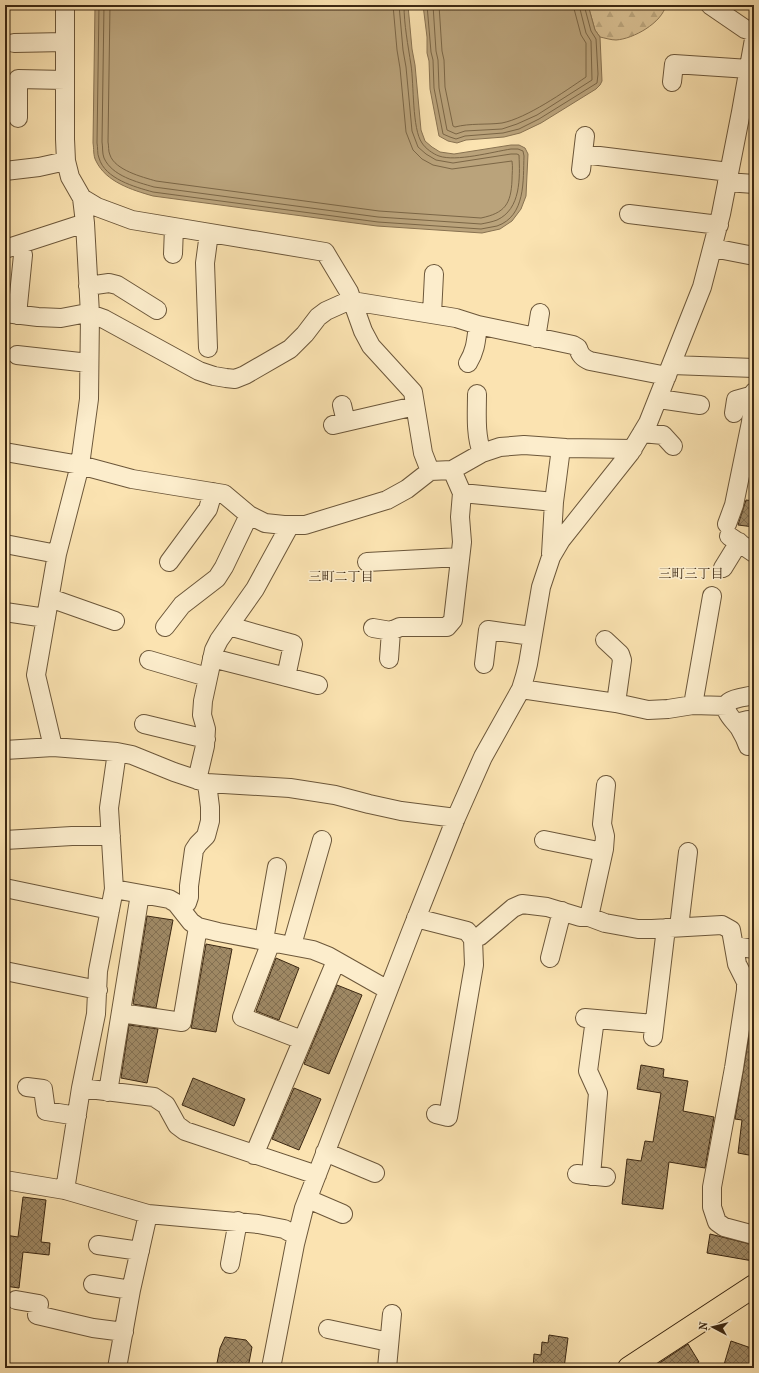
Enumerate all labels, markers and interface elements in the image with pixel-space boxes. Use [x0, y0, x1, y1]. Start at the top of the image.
district label: 三町三丁目 [658, 566, 724, 581]
district label: 三町二丁目 [308, 569, 374, 584]
north arrow [693, 1307, 733, 1347]
text: N [697, 1320, 711, 1331]

